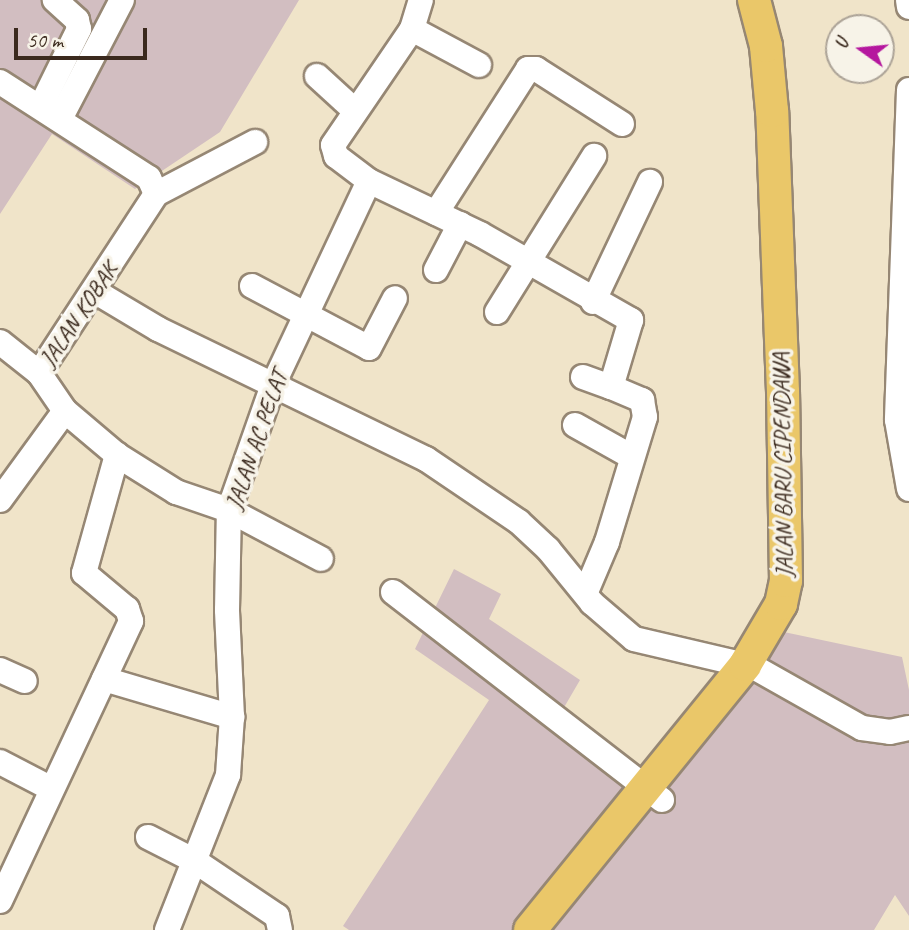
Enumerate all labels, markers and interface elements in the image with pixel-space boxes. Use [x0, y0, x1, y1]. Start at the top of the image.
scale bar [18, 14, 150, 58]
north arrow [825, 14, 895, 84]
text: 50 m [27, 27, 63, 53]
text: U [829, 37, 854, 52]
street label: JALAN KOBAK [34, 257, 124, 373]
street label: JALAN BARU CIPENDAWA [767, 352, 799, 578]
street label: JALAN AC PELAT [220, 367, 294, 513]

